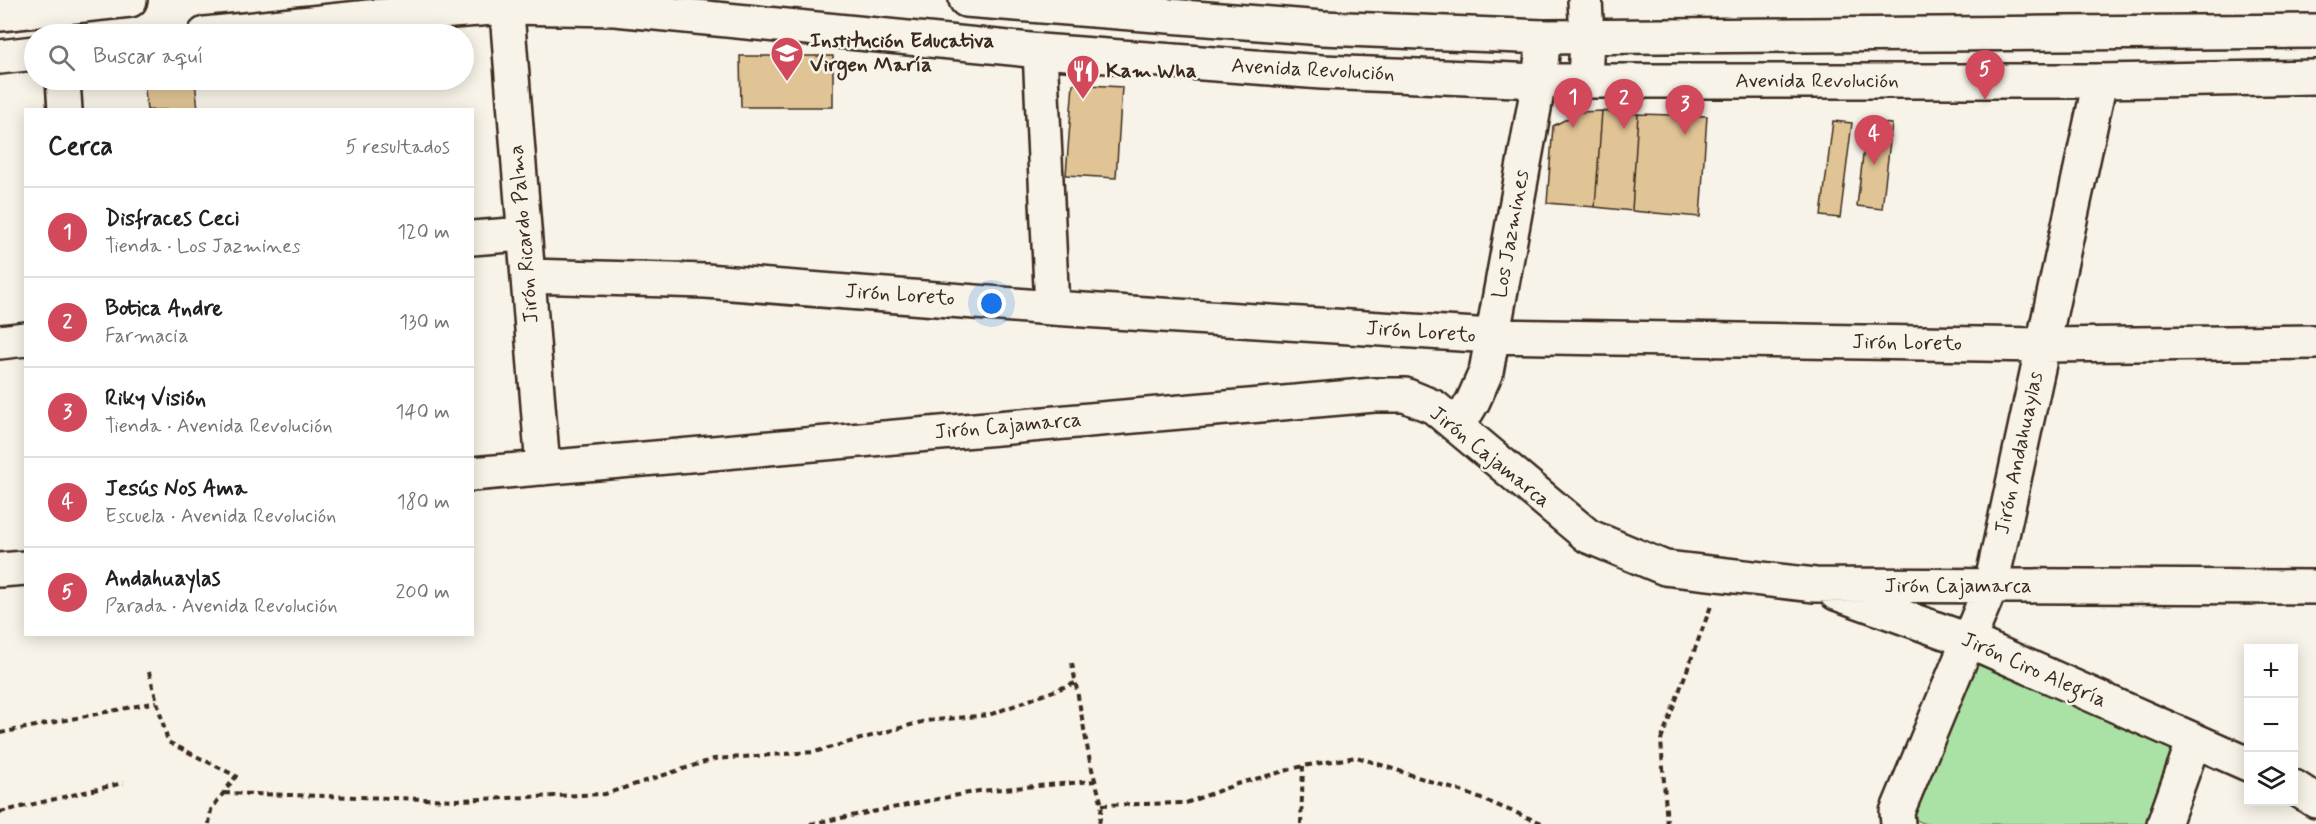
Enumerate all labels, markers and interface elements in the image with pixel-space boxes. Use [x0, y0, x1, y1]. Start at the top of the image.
search box [24, 24, 474, 90]
place label: Institución Educativa Virgen María [810, 27, 995, 81]
school or university icon: Institución Educativa Virgen María [769, 35, 805, 82]
icon: search [45, 41, 78, 74]
text: Buscar aquí [93, 43, 204, 71]
pin: 5 [1966, 51, 2004, 100]
street label: Avenida Revolución [1231, 52, 1395, 88]
restaurant icon: Kam Wha [1065, 53, 1101, 100]
place label: Kam Wha [1106, 57, 1197, 85]
street label: Avenida Revolución [1735, 67, 1899, 95]
pin: 1 [1554, 78, 1592, 128]
pin: 2 [1604, 80, 1644, 129]
pin: 3 [1666, 86, 1704, 135]
pin: 4 [1854, 116, 1894, 165]
text: Cerca [48, 130, 113, 164]
text: 5 resultados [345, 134, 450, 161]
street label: Jirón Ricardo Palma [502, 144, 546, 324]
street label: Los Jazmines [1486, 168, 1536, 300]
text: Disfraces Ceci [105, 205, 240, 233]
text: 1 [63, 219, 72, 246]
text: 120 m [397, 219, 450, 246]
text: Tienda · Los Jazmines [105, 233, 301, 260]
street label: Jirón Loreto [844, 277, 956, 313]
your location [977, 289, 1006, 318]
text: Botica Andre [105, 295, 223, 323]
text: 2 [63, 309, 72, 336]
text: 130 m [399, 309, 450, 336]
street label: Jirón Loreto [1365, 314, 1477, 350]
text: Farmacia [105, 323, 189, 350]
street label: Jirón Loreto [1852, 328, 1962, 358]
street label: Jirón Andahuaylas [1988, 369, 2050, 537]
text: Riky Visión [105, 385, 206, 413]
text: 3 [63, 399, 72, 426]
text: 140 m [396, 399, 450, 426]
street label: Jirón Cajamarca [1424, 400, 1556, 514]
street label: Jirón Cajamarca [933, 406, 1083, 446]
text: Tienda · Avenida Revolución [105, 413, 333, 440]
text: Jesús Nos Ama [105, 475, 247, 503]
text: 4 [62, 489, 73, 516]
text: 180 m [397, 489, 450, 516]
text: Escuela · Avenida Revolución [105, 503, 336, 530]
text: Andahuaylas [105, 565, 220, 593]
street label: Jirón Cajamarca [1884, 572, 2032, 600]
text: 5 [62, 579, 74, 606]
text: 200 m [395, 579, 450, 606]
text: Parada · Avenida Revolución [105, 593, 338, 620]
street label: Jirón Ciro Alegría [1956, 625, 2111, 716]
map controls [2244, 644, 2298, 806]
button: + [2244, 644, 2298, 698]
button: − [2244, 698, 2298, 752]
button: layers [2244, 752, 2298, 806]

